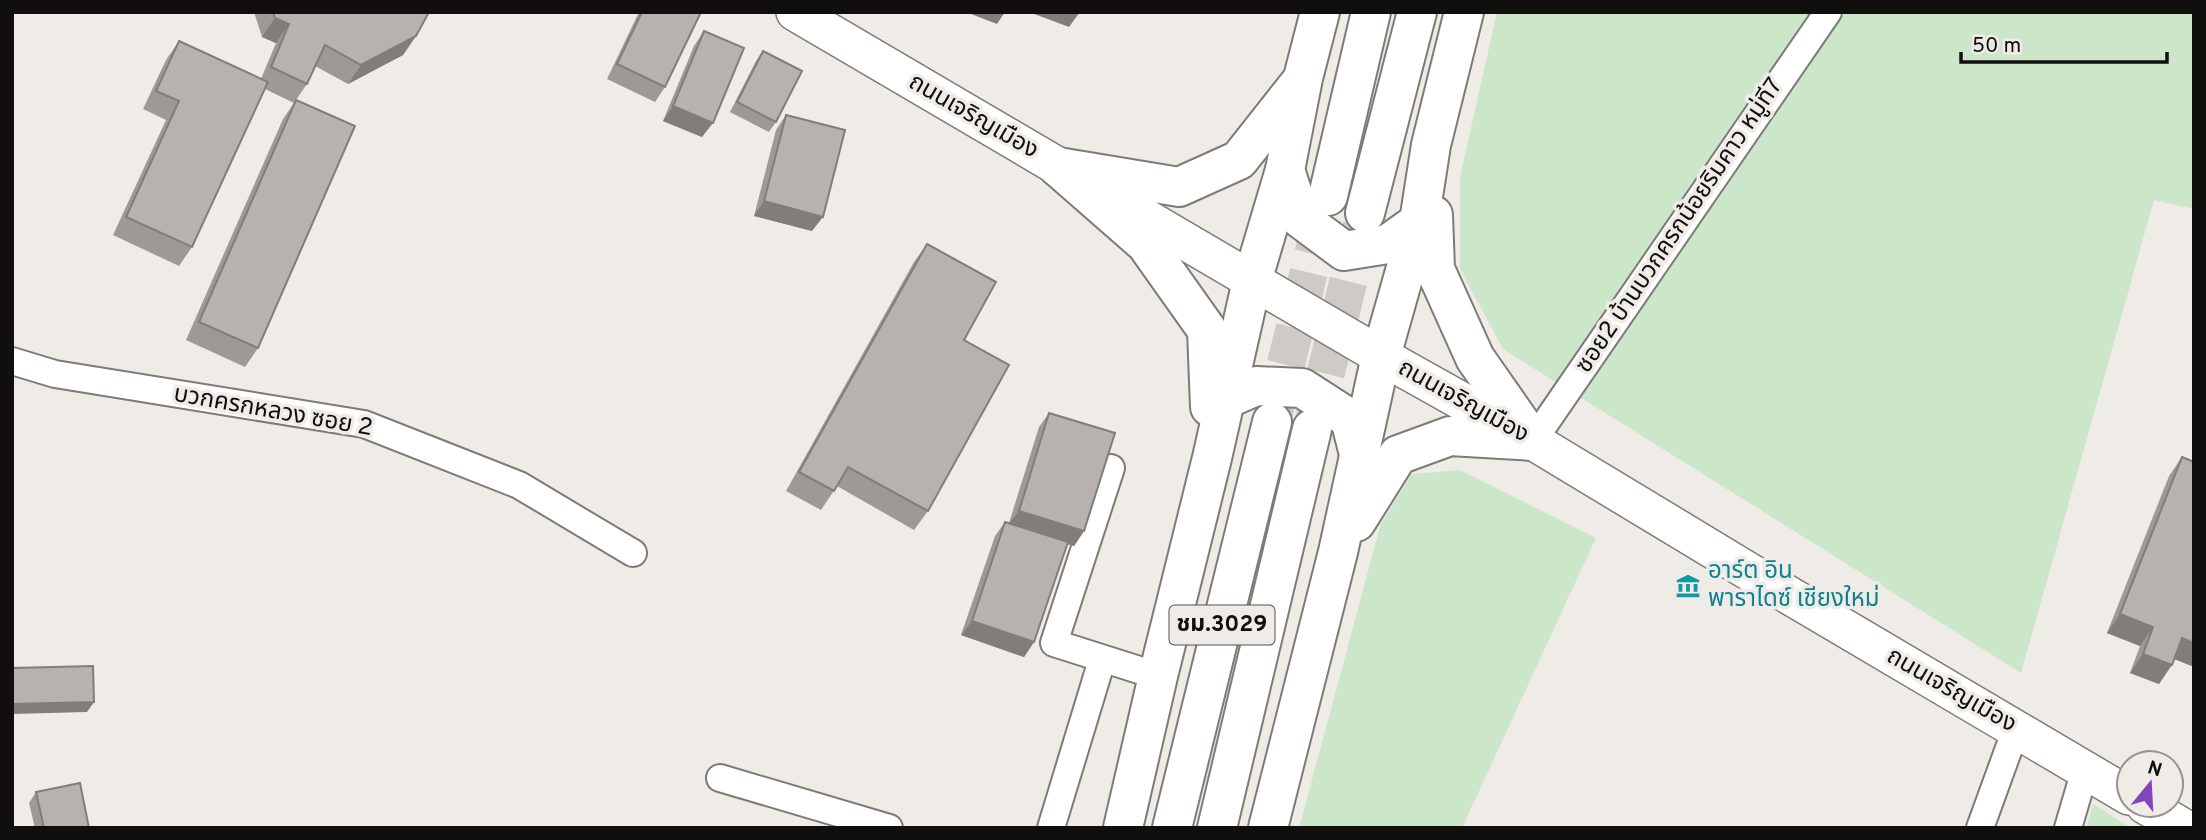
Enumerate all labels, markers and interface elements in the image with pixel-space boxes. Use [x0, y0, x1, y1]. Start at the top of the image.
scale bar [1961, 21, 2168, 65]
text: 50 m [1972, 33, 2021, 60]
street label: ถนนเจริญเมือง [903, 68, 1043, 166]
street label: ซอย2 บ้านบวกครกน้อยริมคาว หมู่ที7 [1569, 72, 1790, 379]
street label: ถนนเจริญเมือง [1392, 354, 1534, 450]
street label: บวกครกหลวง ซอย 2 [171, 380, 375, 444]
place label: อาร์ต อิน พาราไดซ์ เชียงใหม่ [1708, 557, 1880, 615]
museum icon: อาร์ต อิน พาราไดซ์ เชียงใหม่ [1674, 572, 1702, 600]
road number: ชม.3029 [1170, 606, 1274, 645]
street label: ถนนเจริญเมือง [1881, 642, 2021, 740]
north arrow [2115, 749, 2185, 819]
text: N [2144, 756, 2165, 783]

